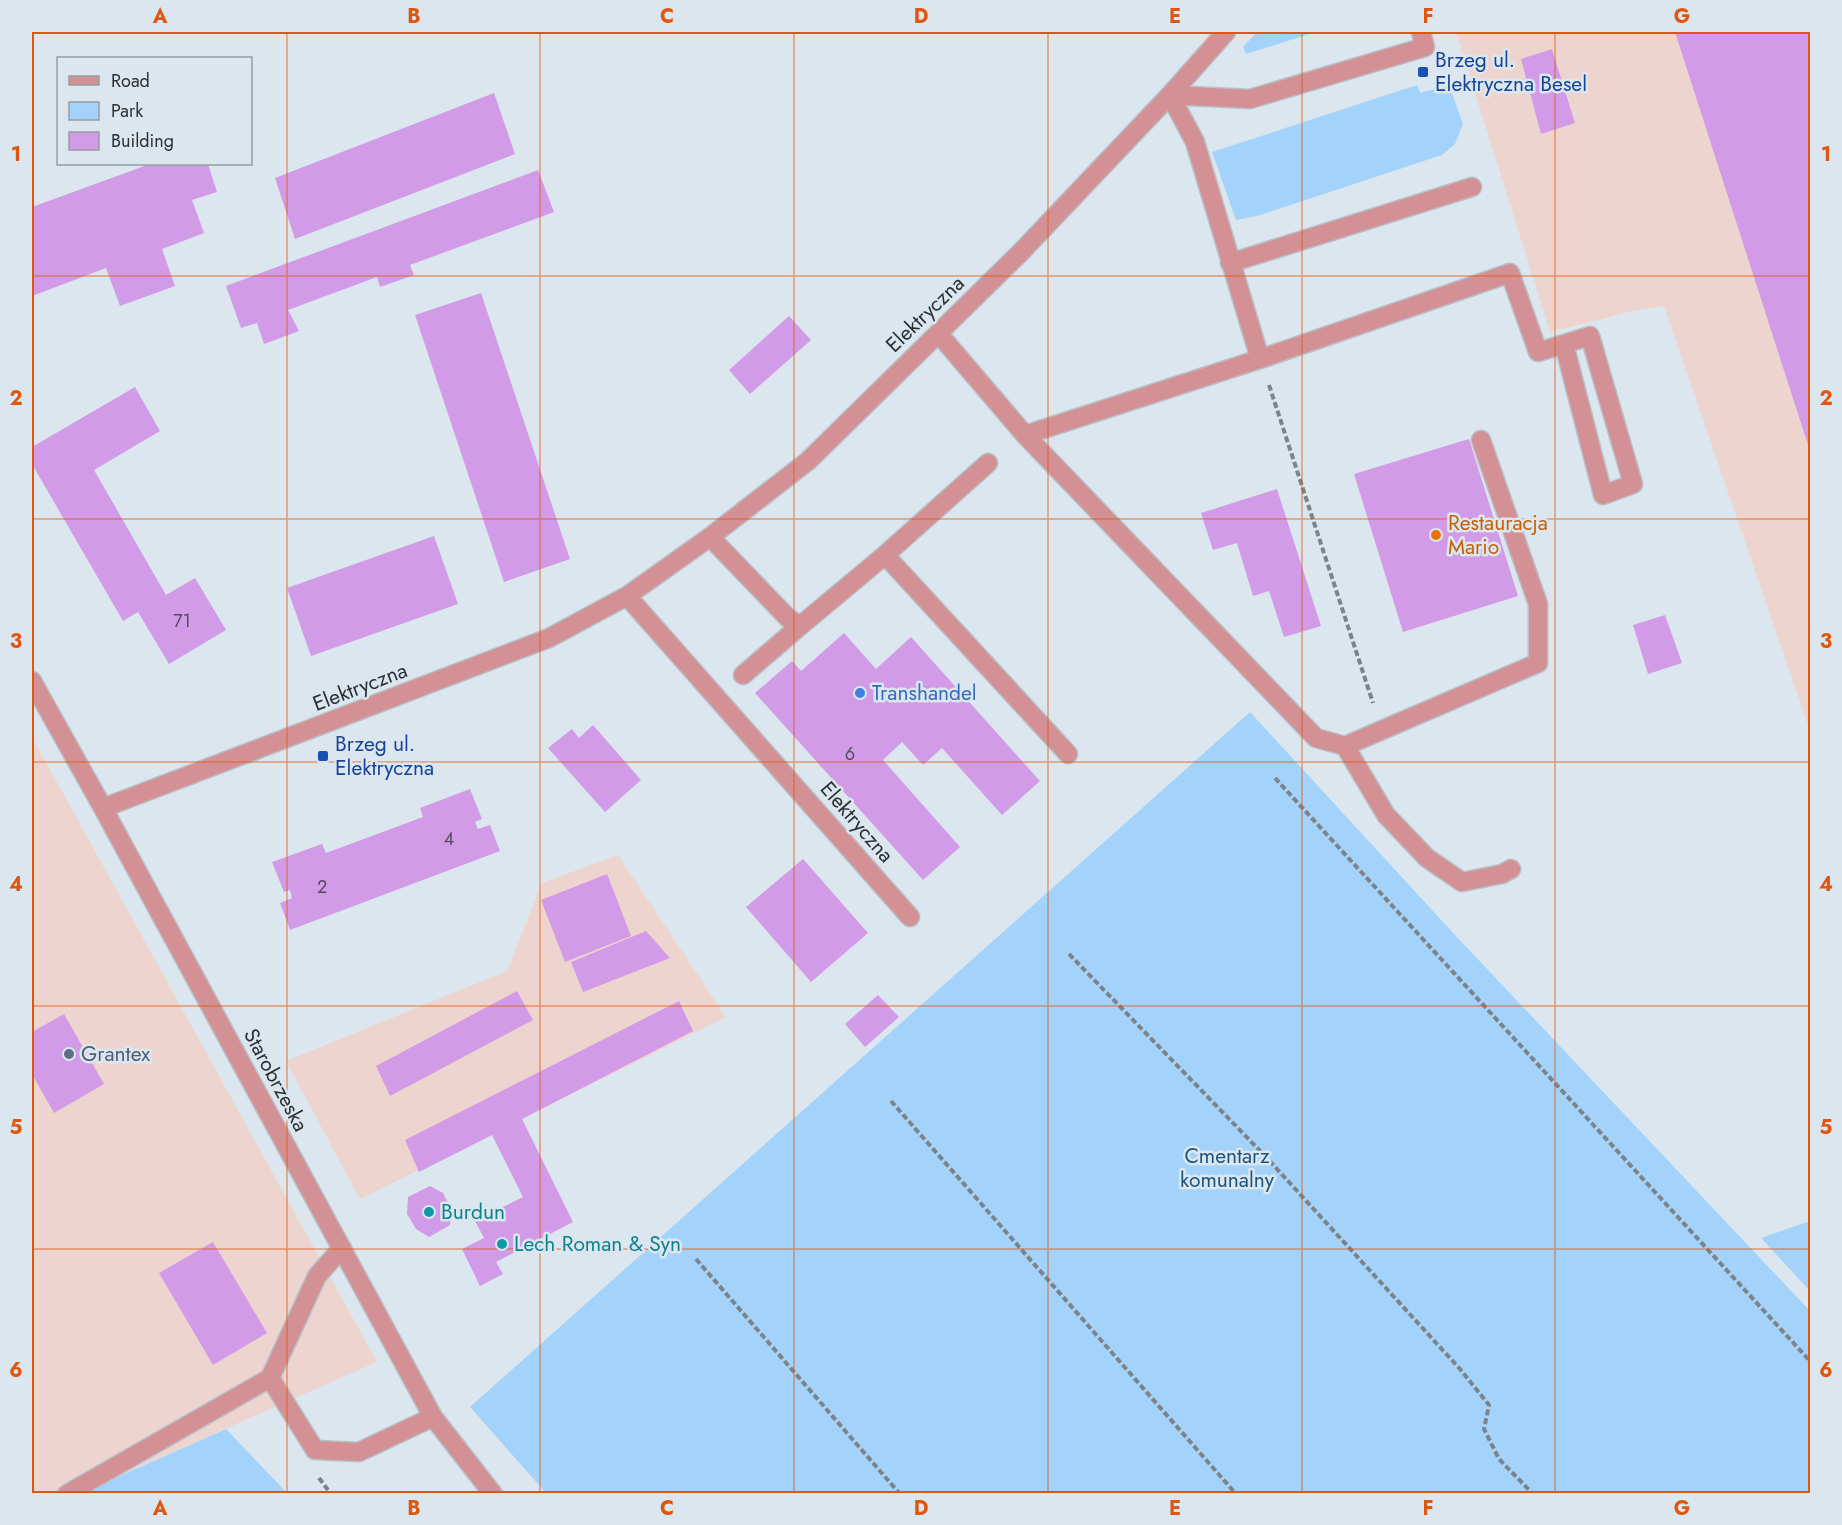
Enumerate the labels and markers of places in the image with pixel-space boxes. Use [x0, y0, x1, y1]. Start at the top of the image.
place label: Brzeg ul. Elektryczna Besel [1435, 45, 1587, 99]
marker: Brzeg ul. Elektryczna Besel [1416, 65, 1430, 79]
place label: Restauracja Mario [1448, 508, 1548, 562]
marker: Restauracja Mario [1429, 528, 1443, 542]
place label: Transhandel [872, 678, 977, 708]
marker: Transhandel [853, 686, 867, 700]
place label: Brzeg ul. Elektryczna [335, 729, 434, 783]
marker: Brzeg ul. Elektryczna [316, 749, 330, 763]
place label: Grantex [81, 1039, 150, 1069]
marker: Grantex [62, 1047, 76, 1061]
place label: Burdun [441, 1197, 505, 1227]
marker: Burdun [422, 1205, 436, 1219]
place label: Lech Roman & Syn [514, 1229, 681, 1259]
marker: Lech Roman & Syn [495, 1237, 509, 1251]

